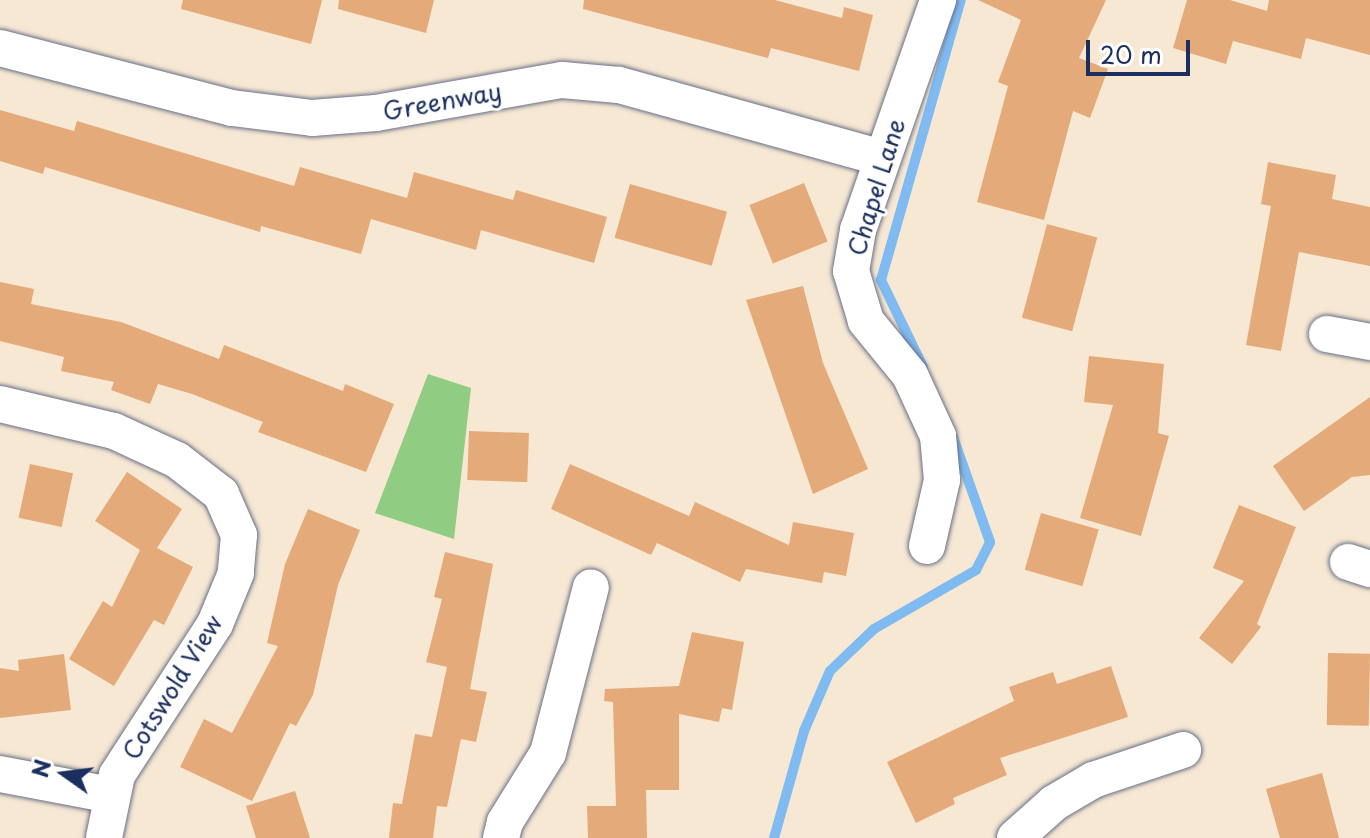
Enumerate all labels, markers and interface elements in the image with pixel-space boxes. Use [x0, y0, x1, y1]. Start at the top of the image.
scale bar [1090, 24, 1194, 74]
text: 20 m [1100, 36, 1162, 72]
street label: Greenway [380, 76, 504, 126]
street label: Chapel Lane [841, 114, 911, 260]
street label: Cotswold View [116, 609, 228, 765]
north arrow [24, 734, 104, 814]
text: N [22, 756, 58, 781]

